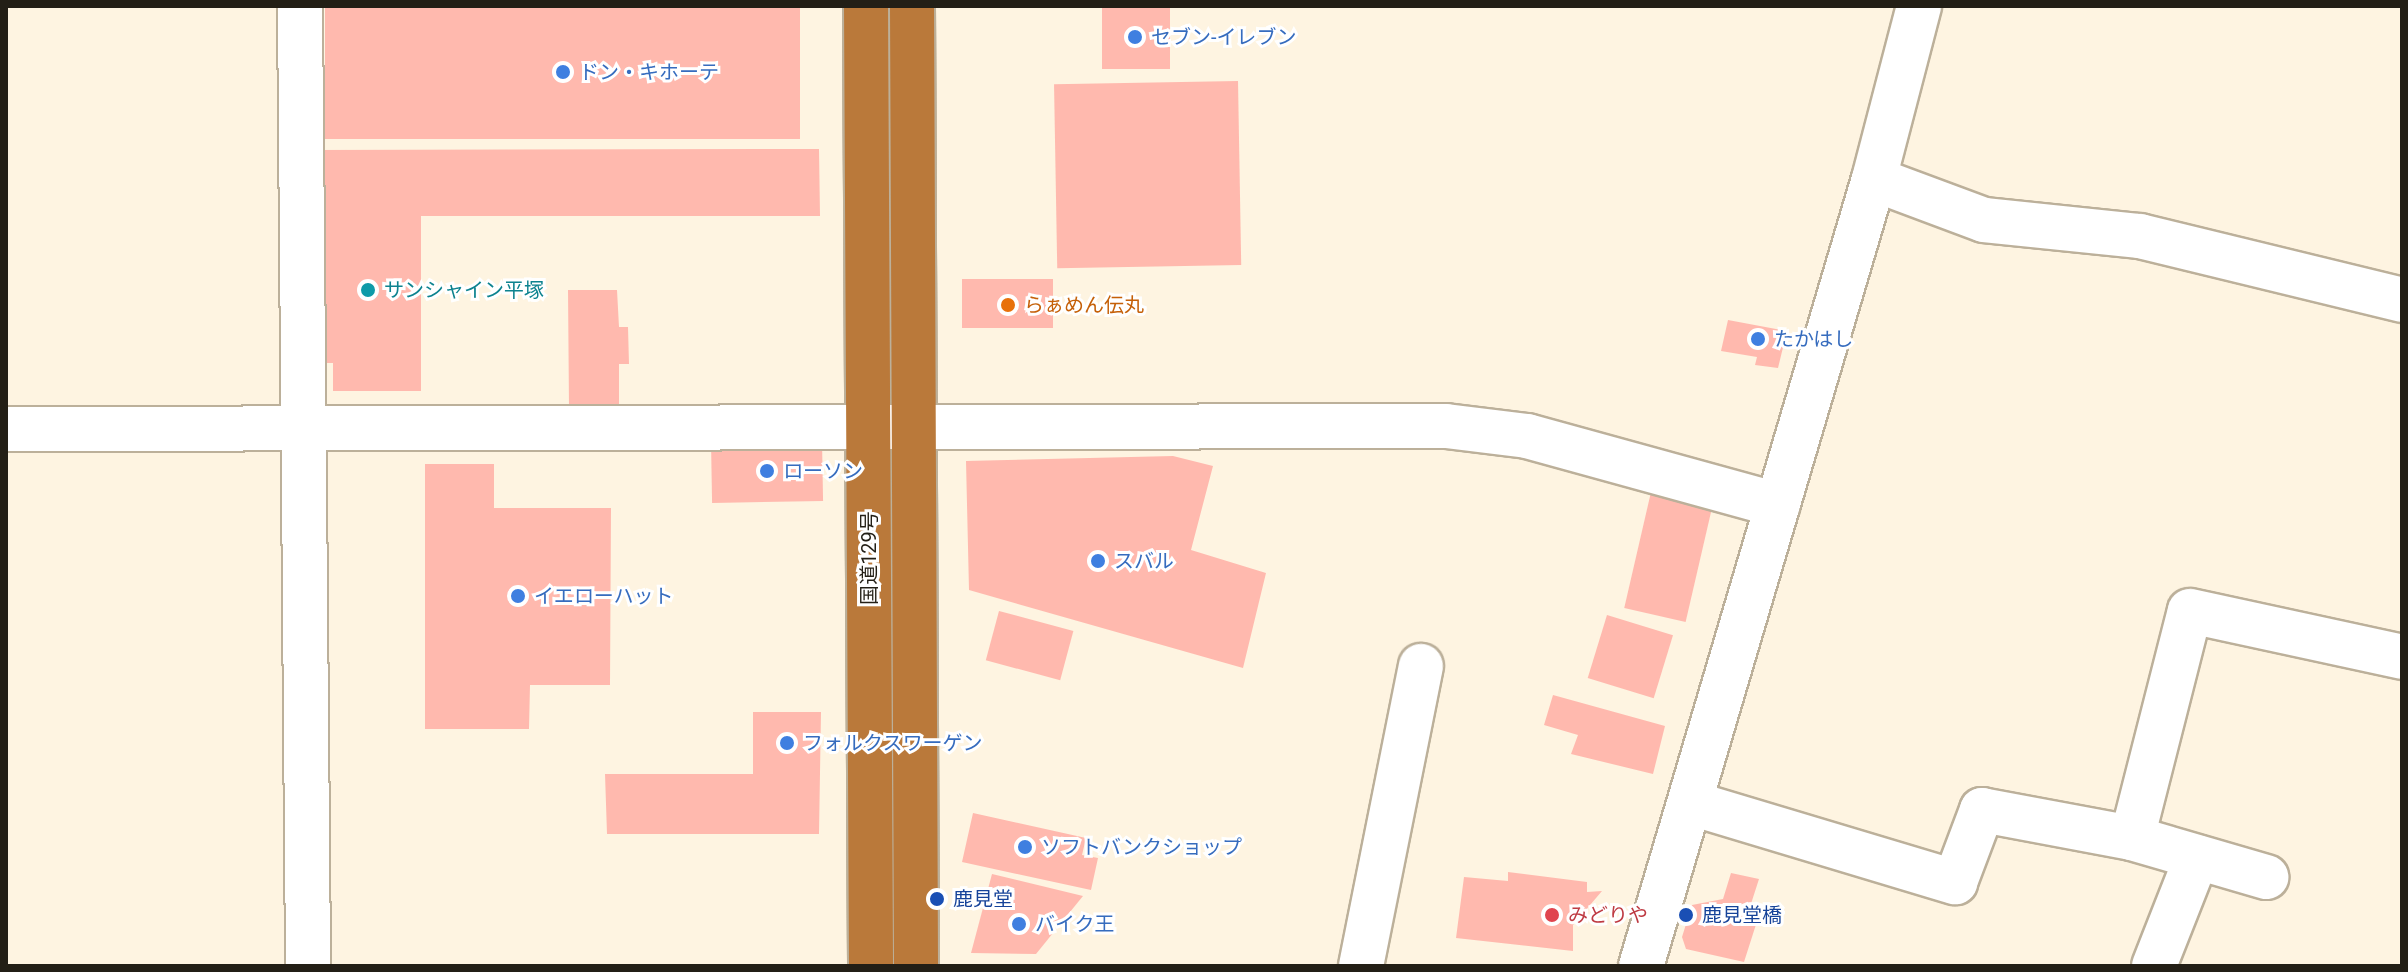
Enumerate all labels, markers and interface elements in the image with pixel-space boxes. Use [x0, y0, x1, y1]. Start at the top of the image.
place label: セブン-イレブン [1151, 25, 1297, 49]
marker: セブン-イレブン [1126, 28, 1144, 46]
place label: ドン・キホーテ [579, 60, 719, 84]
marker: ドン・キホーテ [554, 63, 572, 81]
place label: サンシャイン平塚 [384, 278, 544, 302]
marker: サンシャイン平塚 [359, 281, 377, 299]
place label: らぁめん伝丸 [1024, 293, 1144, 317]
marker: らぁめん伝丸 [999, 296, 1017, 314]
place label: たかはし [1774, 327, 1854, 351]
marker: たかはし [1749, 330, 1767, 348]
place label: ローソン [783, 459, 863, 483]
marker: ローソン [758, 462, 776, 480]
street label: 国道129号 [857, 511, 881, 605]
place label: スバル [1114, 549, 1174, 573]
marker: スバル [1089, 552, 1107, 570]
place label: イエローハット [534, 584, 674, 608]
marker: イエローハット [509, 587, 527, 605]
place label: フォルクスワーゲン [803, 731, 983, 755]
marker: フォルクスワーゲン [778, 734, 796, 752]
place label: ソフトバンクショップ [1041, 835, 1241, 859]
marker: ソフトバンクショップ [1016, 838, 1034, 856]
place label: 鹿見堂 [953, 887, 1013, 911]
marker: 鹿見堂 [928, 890, 946, 908]
place label: みどりや [1568, 903, 1648, 927]
place label: 鹿見堂橋 [1702, 903, 1782, 927]
marker: みどりや [1543, 906, 1561, 924]
marker: 鹿見堂橋 [1677, 906, 1695, 924]
place label: バイク王 [1035, 912, 1115, 936]
marker: バイク王 [1010, 915, 1028, 933]

